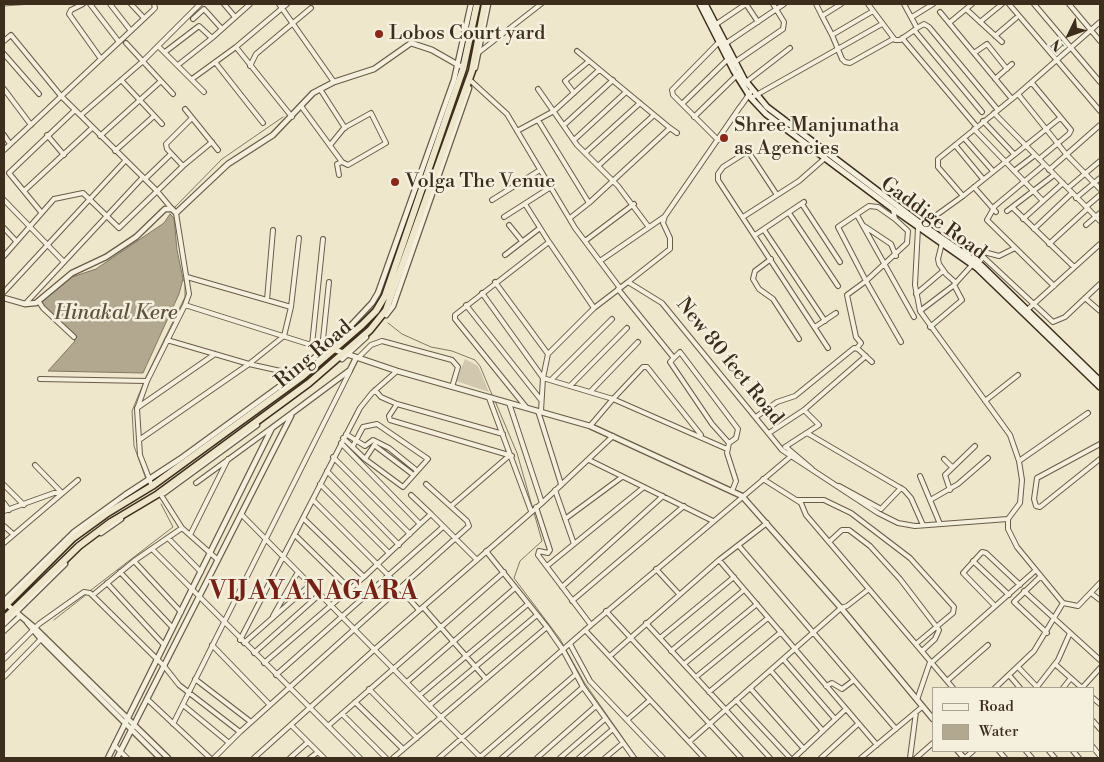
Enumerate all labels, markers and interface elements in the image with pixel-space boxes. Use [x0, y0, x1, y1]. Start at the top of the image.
north arrow [1044, 10, 1094, 60]
place label: Lobos Court yard [389, 22, 545, 46]
marker: Lobos Court yard [373, 28, 385, 40]
text: N [1047, 35, 1068, 55]
place label: Shree Manjunatha as Agencies [734, 114, 899, 161]
marker: Shree Manjunatha as Agencies [718, 132, 730, 144]
place label: Volga The Venue [405, 170, 555, 194]
street label: Gaddige Road [875, 173, 991, 265]
marker: Volga The Venue [389, 176, 401, 188]
street label: New 80 feet Road [670, 294, 788, 430]
water label: Hinakal Kere [54, 301, 178, 327]
street label: Ring Road [271, 316, 357, 394]
district label: VIJAYANAGARA [208, 578, 420, 608]
legend [932, 687, 1094, 752]
text: Road [979, 697, 1014, 716]
text: Water [979, 722, 1018, 741]

